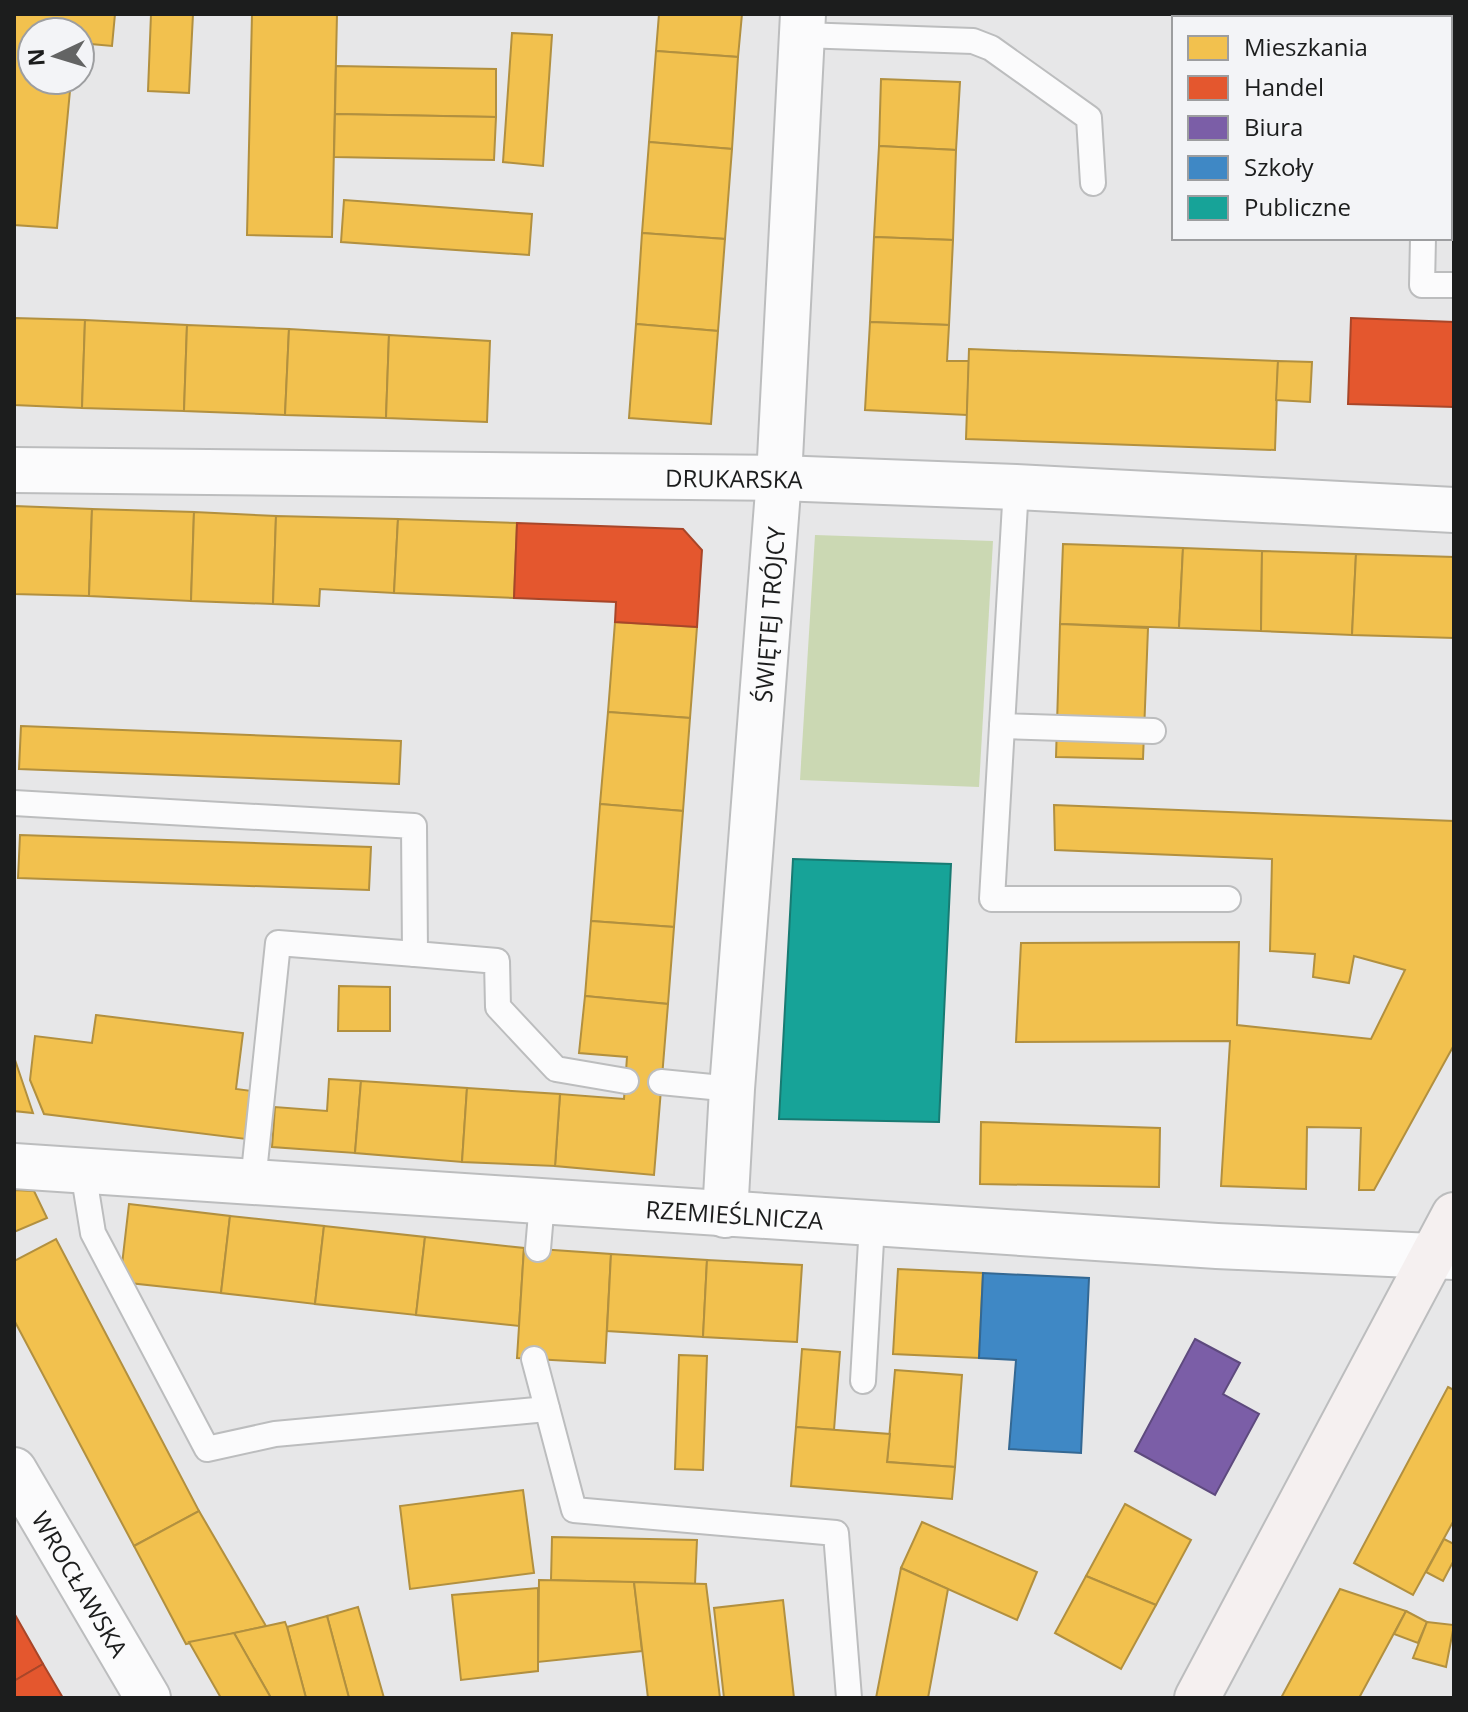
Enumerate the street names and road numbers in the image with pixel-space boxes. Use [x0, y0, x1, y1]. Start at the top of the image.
street label: DRUKARSKA [665, 460, 804, 495]
street label: ŚWIĘTEJ TRÓJCY [745, 525, 792, 704]
street label: RZEMIEŚLNICZA [644, 1192, 825, 1236]
street label: WROCŁAWSKA [25, 1505, 137, 1663]

